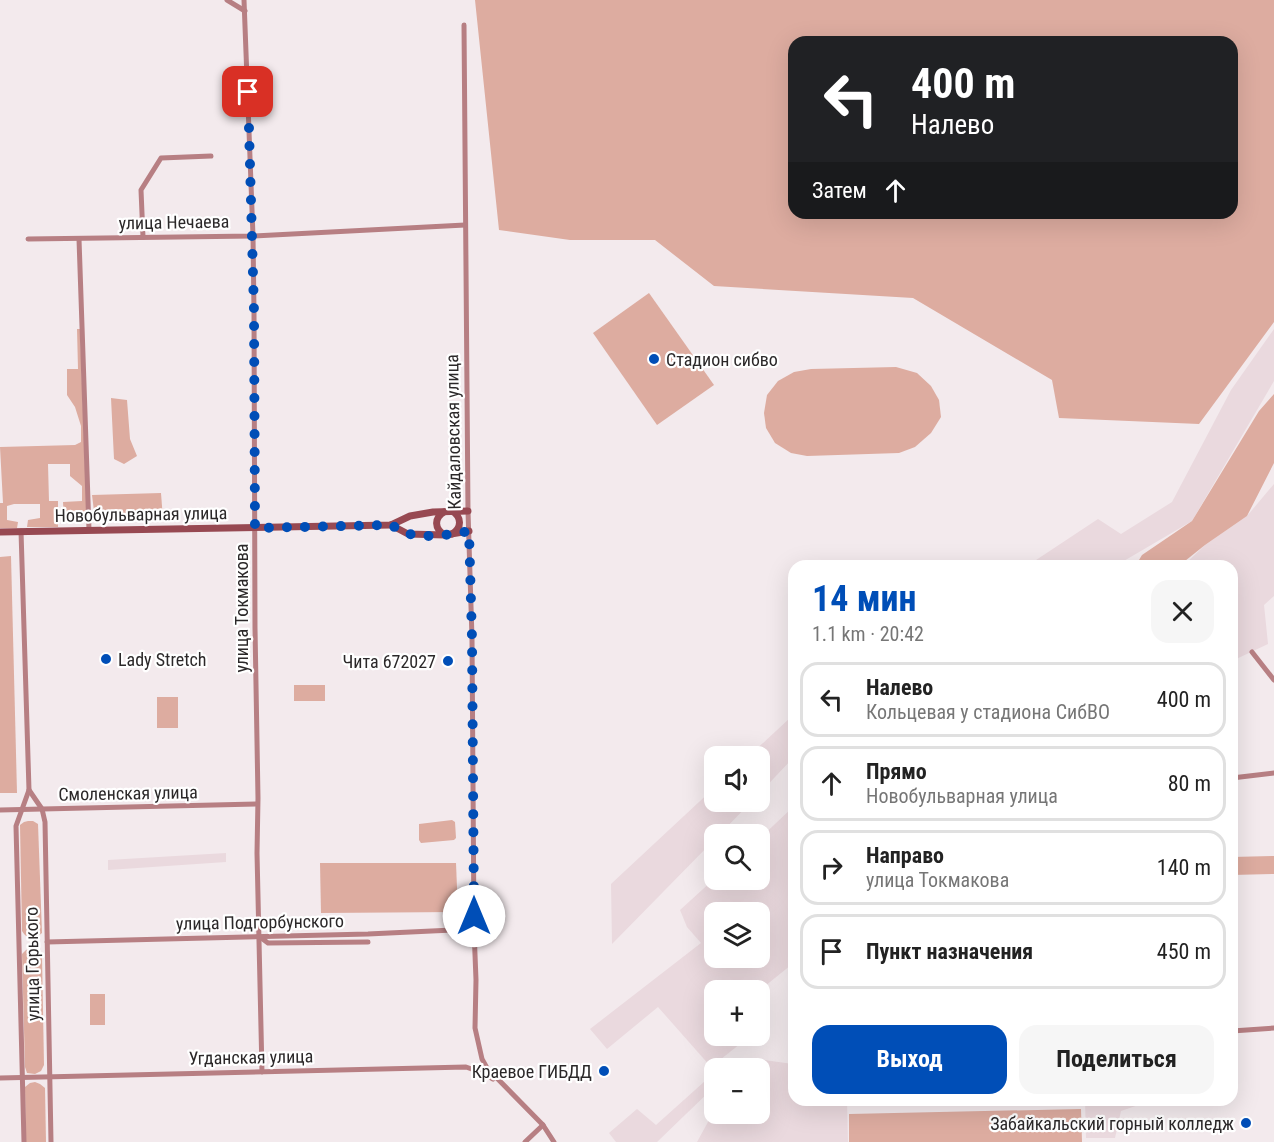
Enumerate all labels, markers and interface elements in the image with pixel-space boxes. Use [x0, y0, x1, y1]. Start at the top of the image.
text: 400 m [911, 59, 1016, 108]
icon: left [812, 60, 890, 138]
pin [222, 66, 273, 117]
icon: arrive [231, 75, 264, 108]
text: Налево [911, 109, 994, 141]
icon: ahead [879, 174, 912, 207]
text: Затем [812, 178, 867, 203]
street label: улица Нечаева [118, 211, 230, 233]
place label: Стадион сибво [666, 349, 778, 370]
marker: Стадион сибво [647, 352, 661, 366]
street label: Кайдаловская улица [441, 354, 465, 510]
street label: Новобульварная улица [54, 502, 228, 526]
street label: улица Токмакова [231, 544, 252, 672]
text: 14 мин [812, 578, 917, 620]
button: close [1151, 580, 1214, 643]
text: 1.1 km · 20:42 [812, 622, 924, 646]
place label: Lady Stretch [118, 649, 207, 670]
place label: Чита 672027 [342, 651, 436, 672]
marker: Lady Stretch [99, 652, 113, 666]
marker: Чита 672027 [441, 654, 455, 668]
text: Налево [866, 675, 933, 700]
icon: left [815, 683, 848, 716]
text: 400 m [1157, 687, 1211, 712]
text: Кольцевая у стадиона СибВО [866, 700, 1110, 724]
map controls [704, 746, 770, 1124]
button: sound [704, 746, 770, 812]
text: Прямо [866, 759, 927, 784]
icon: ahead [815, 767, 848, 800]
text: 80 m [1168, 771, 1211, 796]
street label: Смоленская улица [58, 781, 198, 805]
text: Новобульварная улица [866, 784, 1058, 808]
button: search [704, 824, 770, 890]
text: Направо [866, 843, 944, 868]
icon: right [815, 851, 848, 884]
text: 140 m [1157, 855, 1211, 880]
text: улица Токмакова [866, 868, 1009, 892]
position arrow [442, 884, 506, 948]
button: layers [704, 902, 770, 968]
street label: улица Горького [21, 907, 43, 1021]
street label: улица Подгорбунского [176, 910, 344, 934]
icon: arrive [815, 935, 848, 968]
text: Пункт назначения [866, 939, 1033, 964]
text: 450 m [1157, 939, 1211, 964]
button: + [704, 980, 770, 1046]
button: Выход [812, 1025, 1007, 1094]
button: Поделиться [1019, 1025, 1214, 1094]
street label: Угданская улица [189, 1045, 313, 1069]
button: − [704, 1058, 770, 1124]
place label: Краевое ГИБДД [472, 1061, 592, 1082]
marker: Краевое ГИБДД [597, 1064, 611, 1078]
place label: Забайкальский горный колледж [990, 1113, 1234, 1134]
marker: Забайкальский горный колледж [1239, 1116, 1253, 1130]

